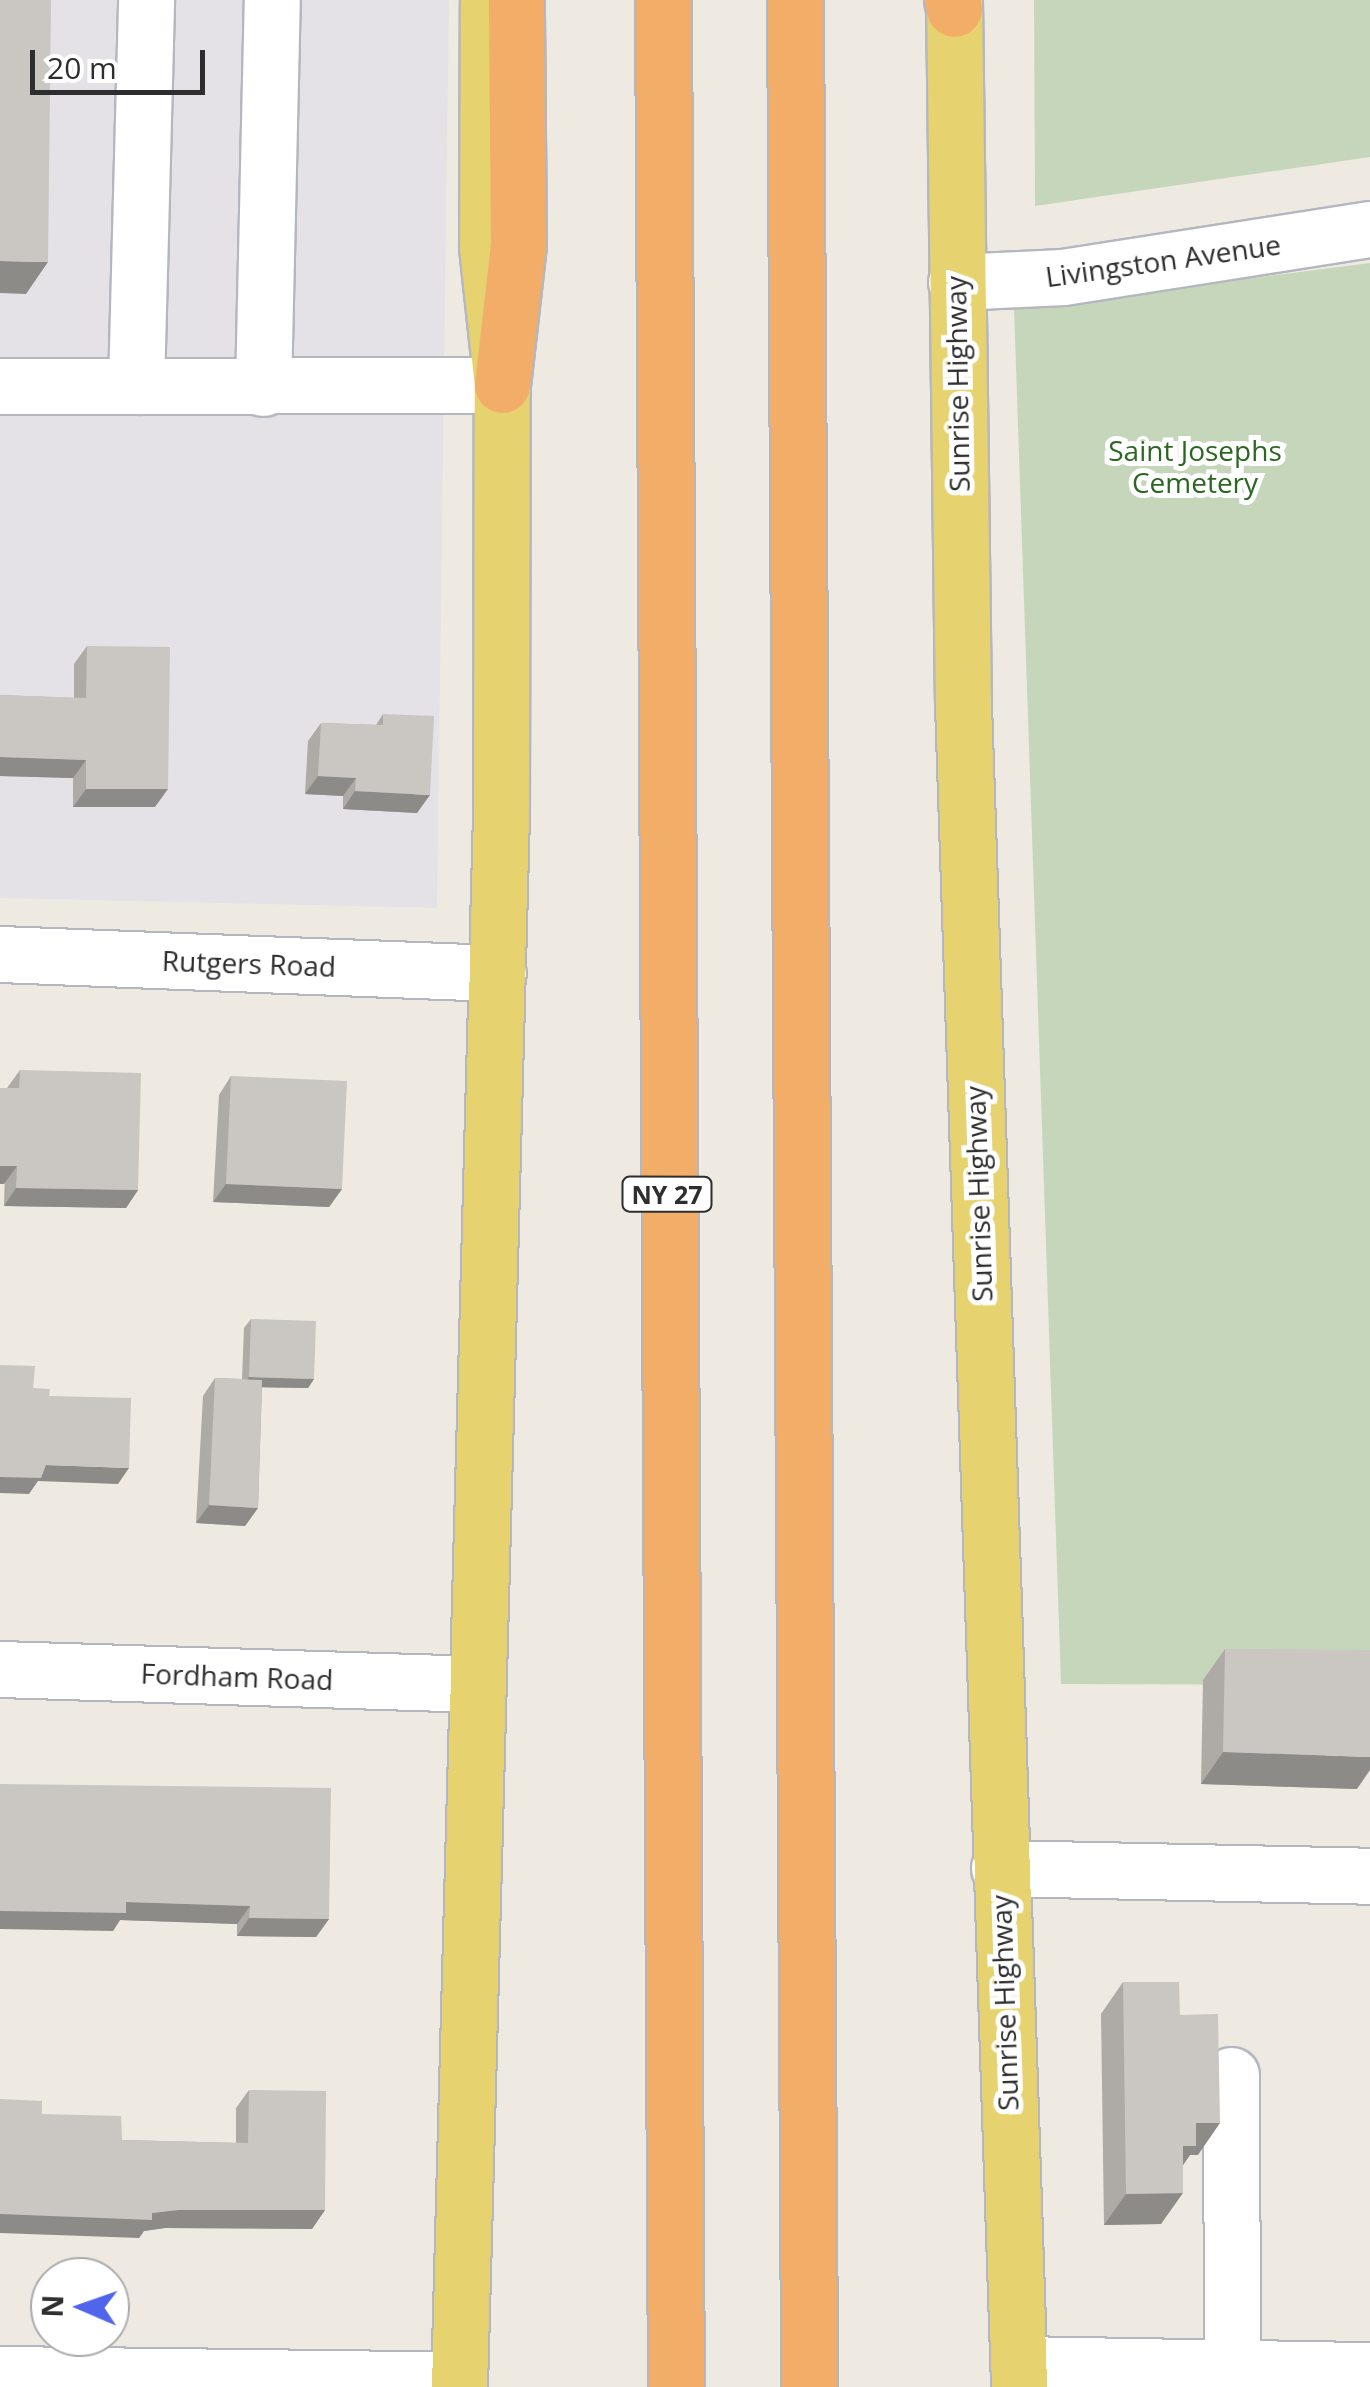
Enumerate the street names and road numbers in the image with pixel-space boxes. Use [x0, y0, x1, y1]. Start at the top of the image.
street label: Livingston Avenue [1043, 227, 1283, 293]
street label: Sunrise Highway [938, 276, 976, 492]
street label: Rutgers Road [161, 943, 337, 983]
street label: Sunrise Highway [957, 1086, 999, 1302]
road number: NY 27 [620, 1174, 714, 1214]
street label: Fordham Road [140, 1656, 334, 1696]
street label: Sunrise Highway [983, 1895, 1025, 2111]

